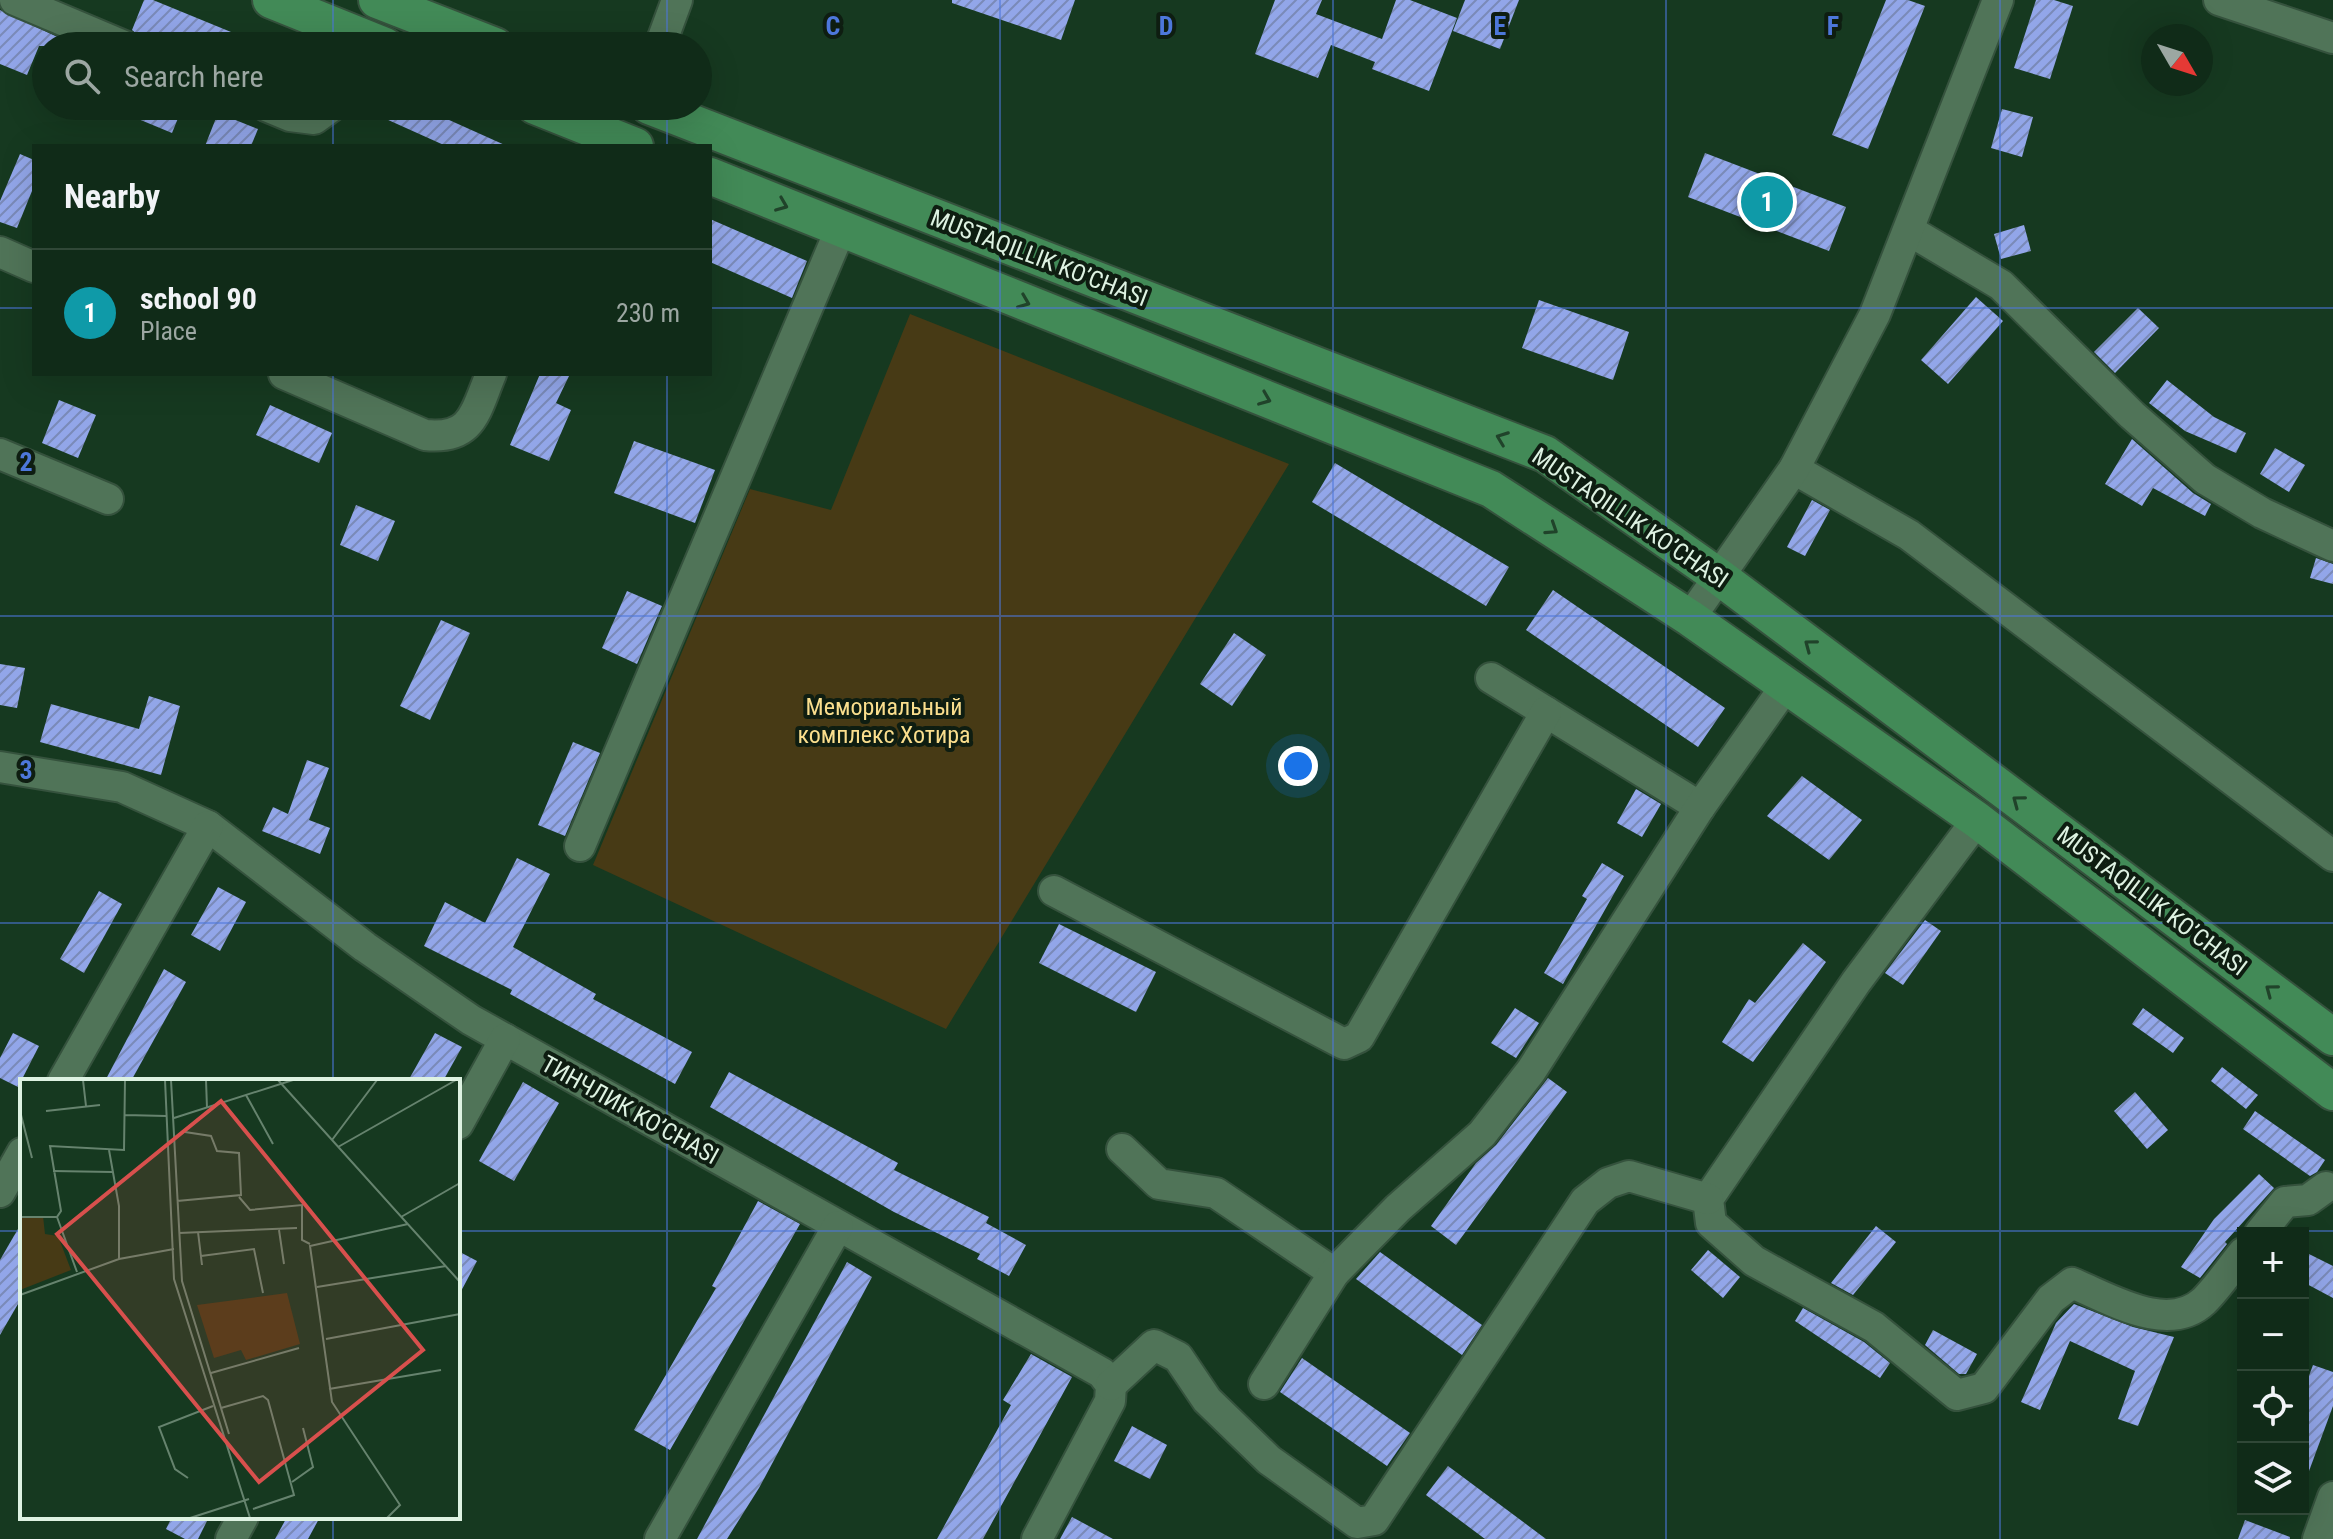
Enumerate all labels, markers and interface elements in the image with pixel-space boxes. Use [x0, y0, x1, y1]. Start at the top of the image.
text: C [826, 11, 841, 41]
text: D [1159, 11, 1173, 41]
text: E [1494, 11, 1507, 41]
text: F [1827, 11, 1839, 41]
north arrow [2141, 24, 2213, 96]
search box [32, 32, 712, 120]
icon: search [60, 54, 104, 98]
text: Search here [124, 59, 264, 94]
pin: 1 [1741, 172, 1793, 232]
text: Nearby [64, 176, 160, 216]
one-way arrow [774, 195, 788, 212]
street label: MUSTAQILLIK KO’CHASI [927, 204, 1151, 312]
text: school 90 [140, 281, 257, 316]
one-way arrow [1016, 292, 1030, 309]
text: 1 [83, 298, 97, 328]
text: 230 m [616, 298, 680, 328]
text: Place [140, 316, 197, 346]
one-way arrow [1257, 389, 1271, 405]
one-way arrow [1496, 431, 1510, 448]
street label: MUSTAQILLIK KO’CHASI [1527, 442, 1733, 594]
text: 2 [19, 447, 33, 477]
one-way arrow [1543, 519, 1558, 534]
one-way arrow [1804, 640, 1818, 655]
park label: Мемориальный комплекс Хотира [797, 693, 971, 749]
your location [1278, 746, 1318, 786]
text: 3 [19, 755, 33, 785]
one-way arrow [2012, 796, 2026, 810]
street label: MUSTAQILLIK KO’CHASI [2052, 821, 2252, 981]
one-way arrow [2265, 986, 2279, 1000]
street label: ТИНЧЛИК KO’CHASI [537, 1050, 723, 1170]
inset map [20, 1079, 460, 1519]
map controls [2237, 1227, 2309, 1515]
button: + [2237, 1227, 2309, 1299]
button: − [2237, 1299, 2309, 1371]
button: locate [2237, 1371, 2309, 1443]
button: layers [2237, 1443, 2309, 1515]

